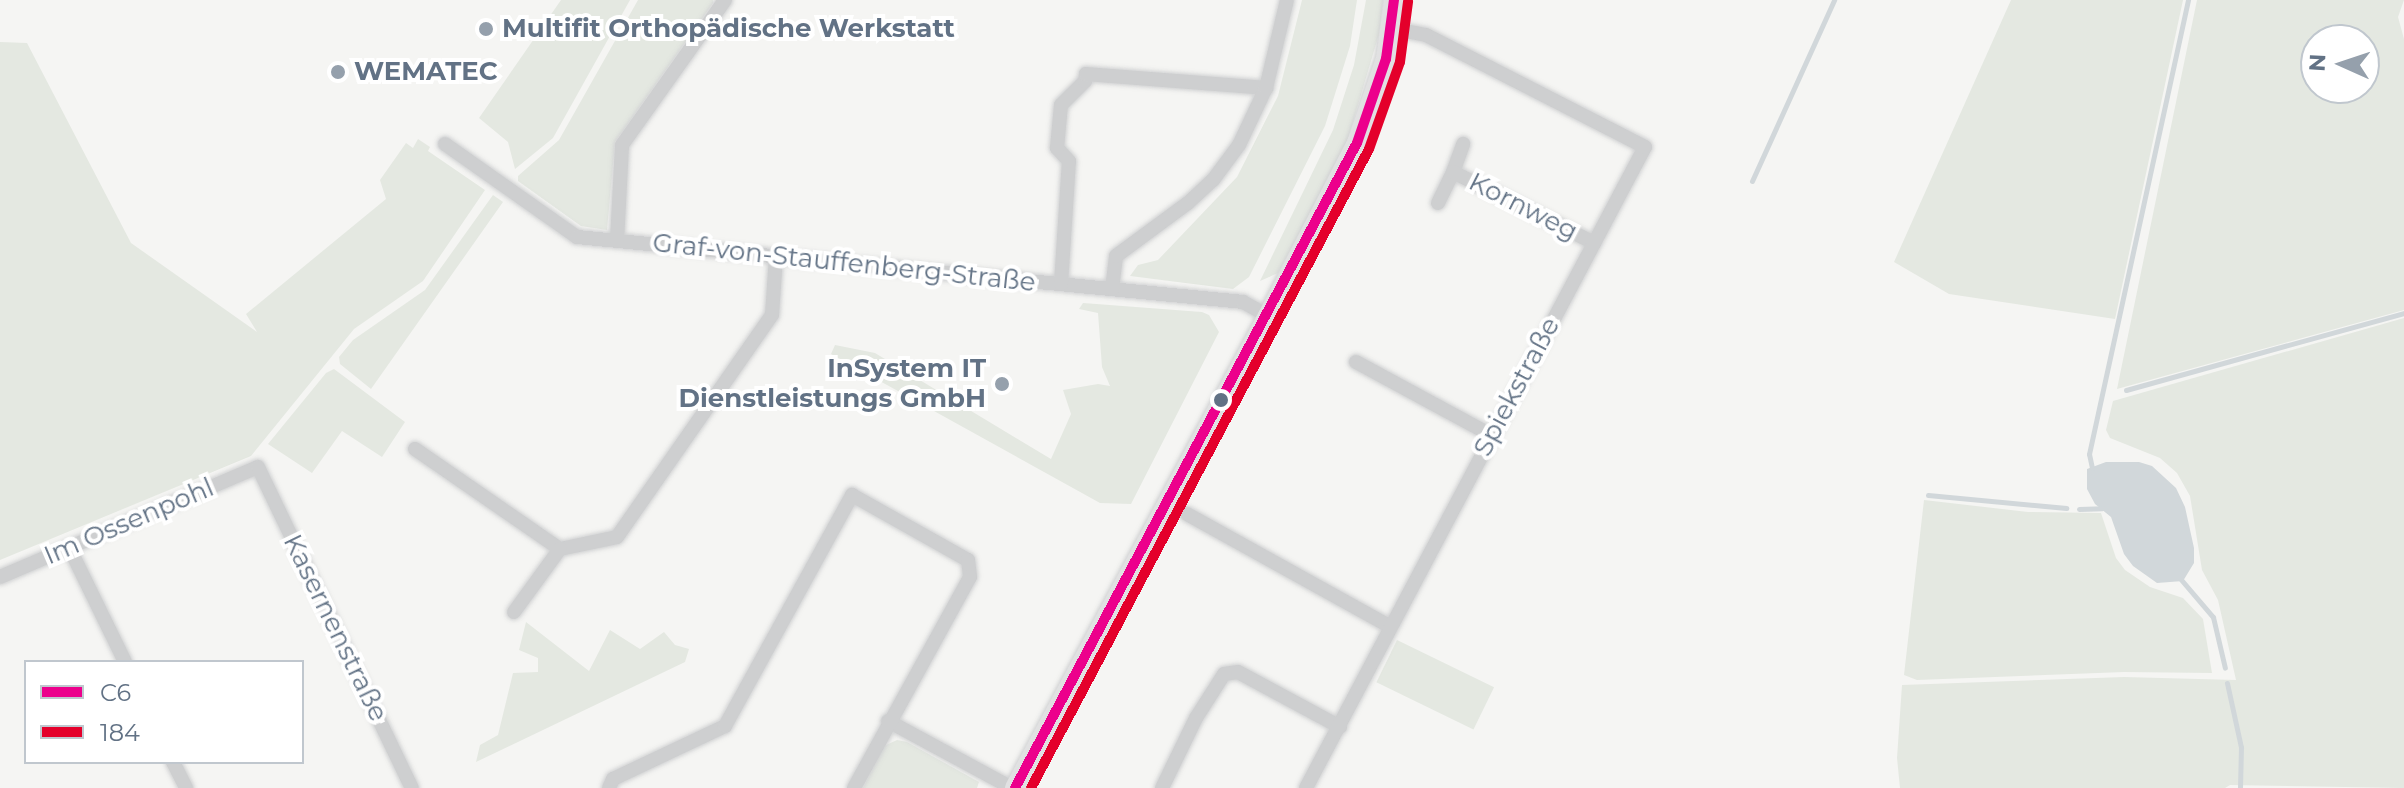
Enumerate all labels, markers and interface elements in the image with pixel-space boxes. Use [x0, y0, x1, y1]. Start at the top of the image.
place label: Multifit Orthopädische Werkstatt [502, 13, 955, 45]
marker: Multifit Orthopädische Werkstatt [477, 20, 495, 38]
north arrow [2300, 24, 2380, 104]
text: N [2304, 53, 2331, 72]
place label: WEMATEC [354, 56, 497, 88]
marker: WEMATEC [329, 63, 347, 81]
street label: Kornweg [1463, 166, 1583, 248]
street label: Graf-von-Stauffenberg-Straße [651, 227, 1037, 299]
street label: Spiekstraße [1467, 312, 1567, 462]
place label: InSystem IT Dienstleistungs GmbH [678, 353, 986, 414]
marker: InSystem IT Dienstleistungs GmbH [993, 375, 1011, 393]
unlabelled marker [1213, 392, 1229, 408]
street label: Im Ossenpohl [39, 472, 219, 572]
street label: Kasernenstraße [276, 530, 394, 726]
legend [24, 660, 304, 764]
text: C6 [100, 678, 131, 707]
text: 184 [100, 718, 140, 747]

